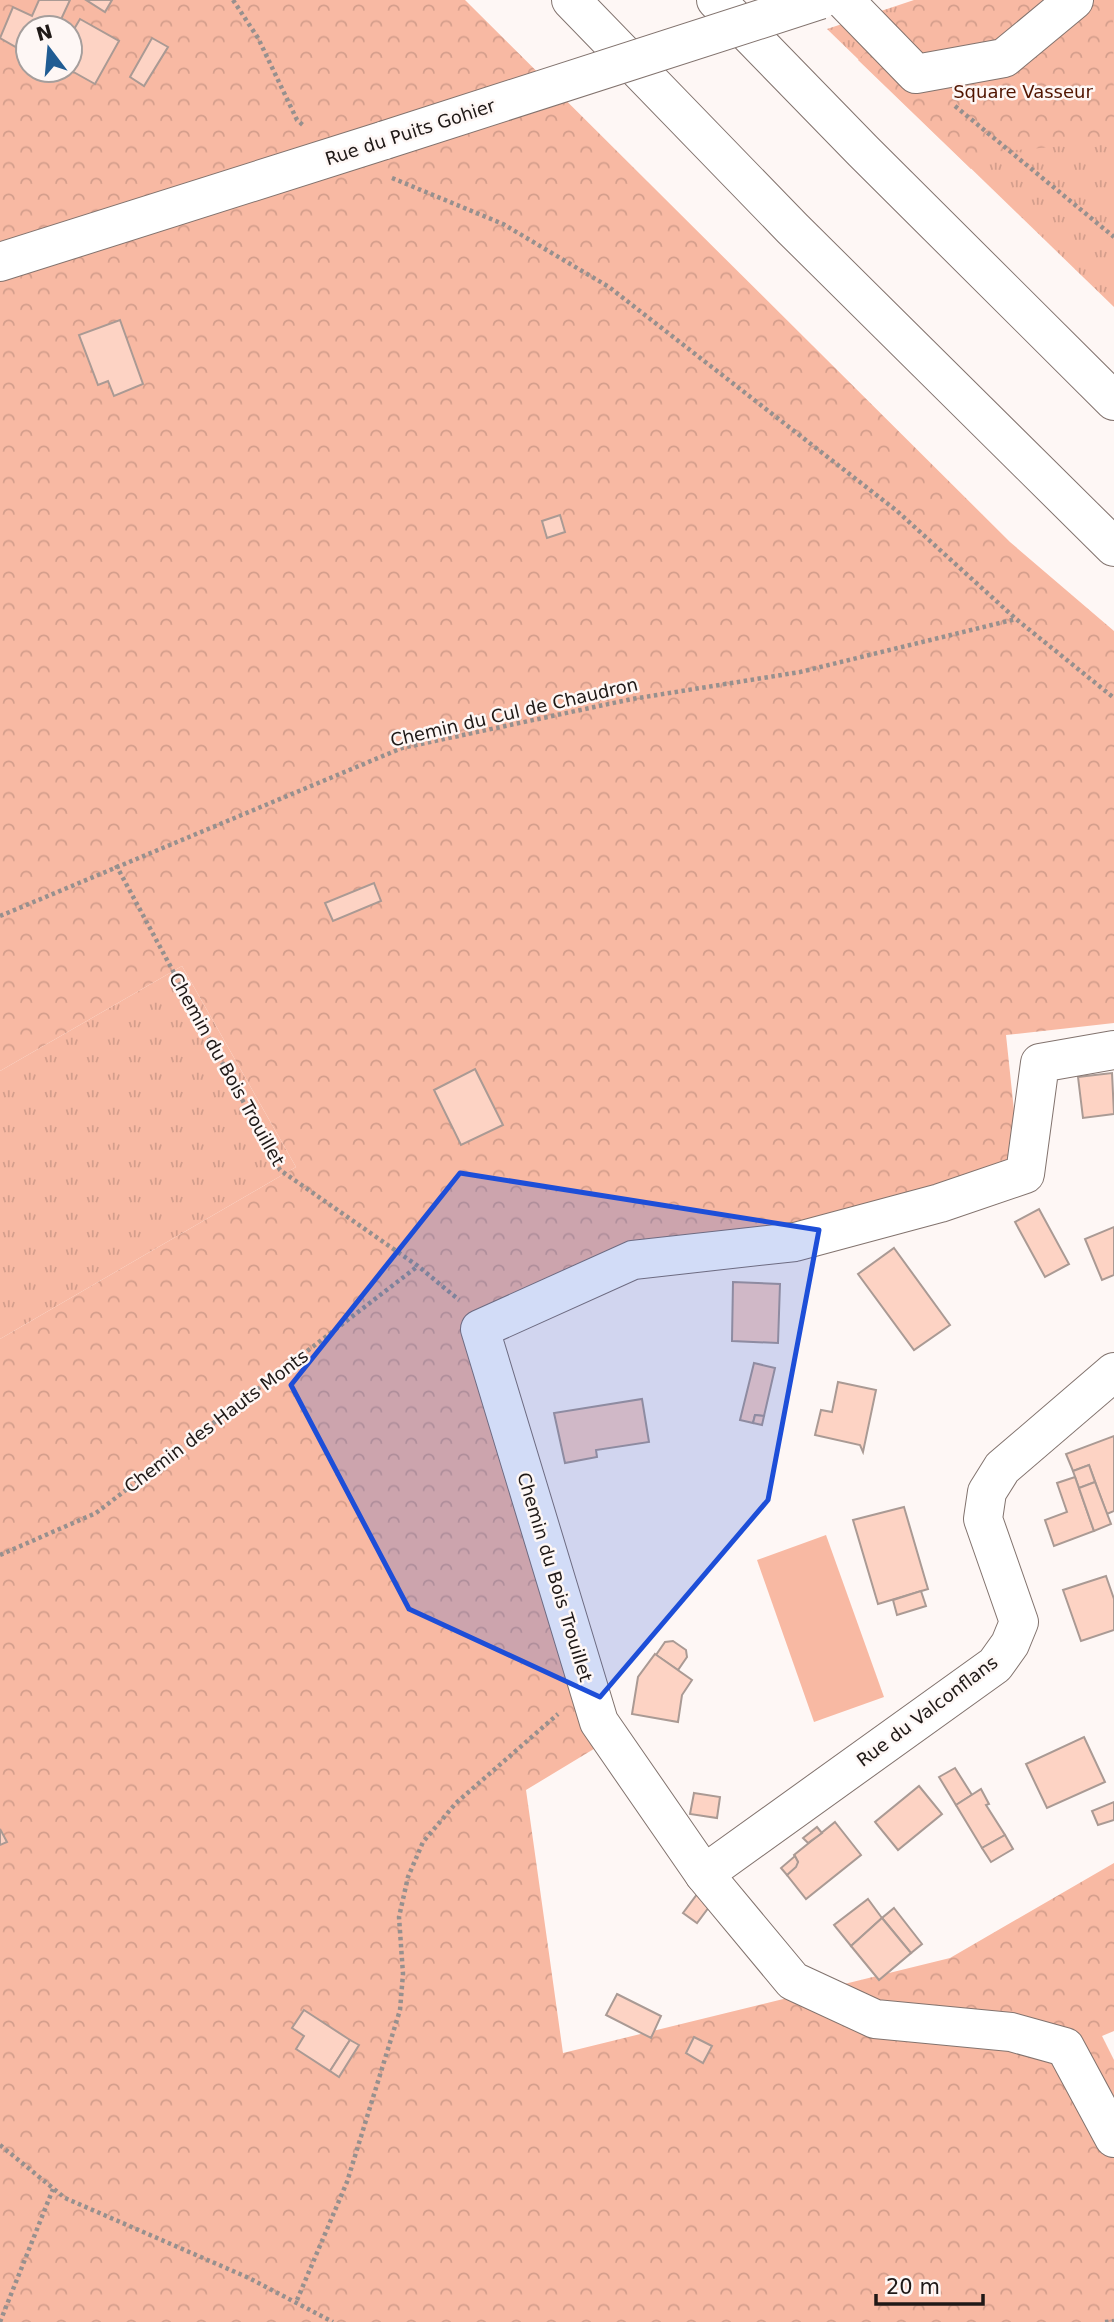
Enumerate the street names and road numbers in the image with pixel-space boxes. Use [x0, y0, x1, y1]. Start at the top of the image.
street label: Rue du Puits Gohier [322, 94, 498, 169]
street label: Chemin du Cul de Chaudron [388, 673, 640, 751]
street label: Chemin du Bois Trouillet [165, 969, 289, 1169]
street label: Chemin des Hauts Monts [120, 1345, 312, 1497]
street label: Chemin du Bois Trouillet [513, 1470, 597, 1684]
street label: Rue du Valconflans [852, 1651, 1002, 1771]

